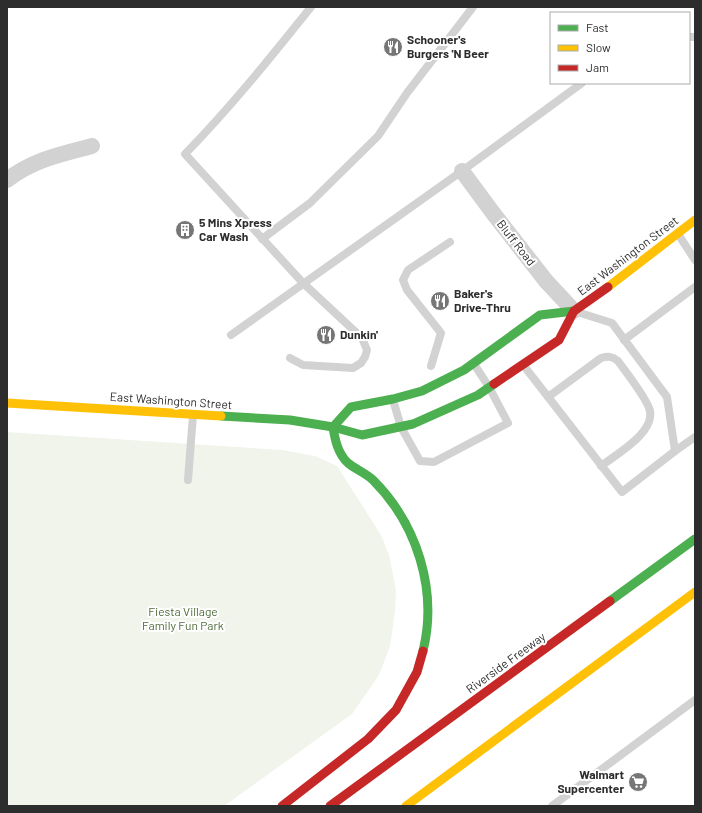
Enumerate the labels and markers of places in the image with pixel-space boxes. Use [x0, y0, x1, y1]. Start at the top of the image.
place label: Schooner's Burgers 'N Beer [407, 32, 489, 60]
restaurant icon: Schooner's Burgers 'N Beer [382, 36, 404, 58]
place label: 5 Mins Xpress Car Wash [199, 215, 272, 243]
building icon: 5 Mins Xpress Car Wash [174, 219, 196, 241]
place label: Baker's Drive-Thru [454, 286, 511, 314]
restaurant icon: Baker's Drive-Thru [429, 290, 451, 312]
restaurant icon: Dunkin' [315, 324, 337, 346]
place label: Dunkin' [340, 327, 378, 341]
place label: Walmart Supercenter [557, 767, 624, 795]
supermarket icon: Walmart Supercenter [627, 771, 649, 793]

